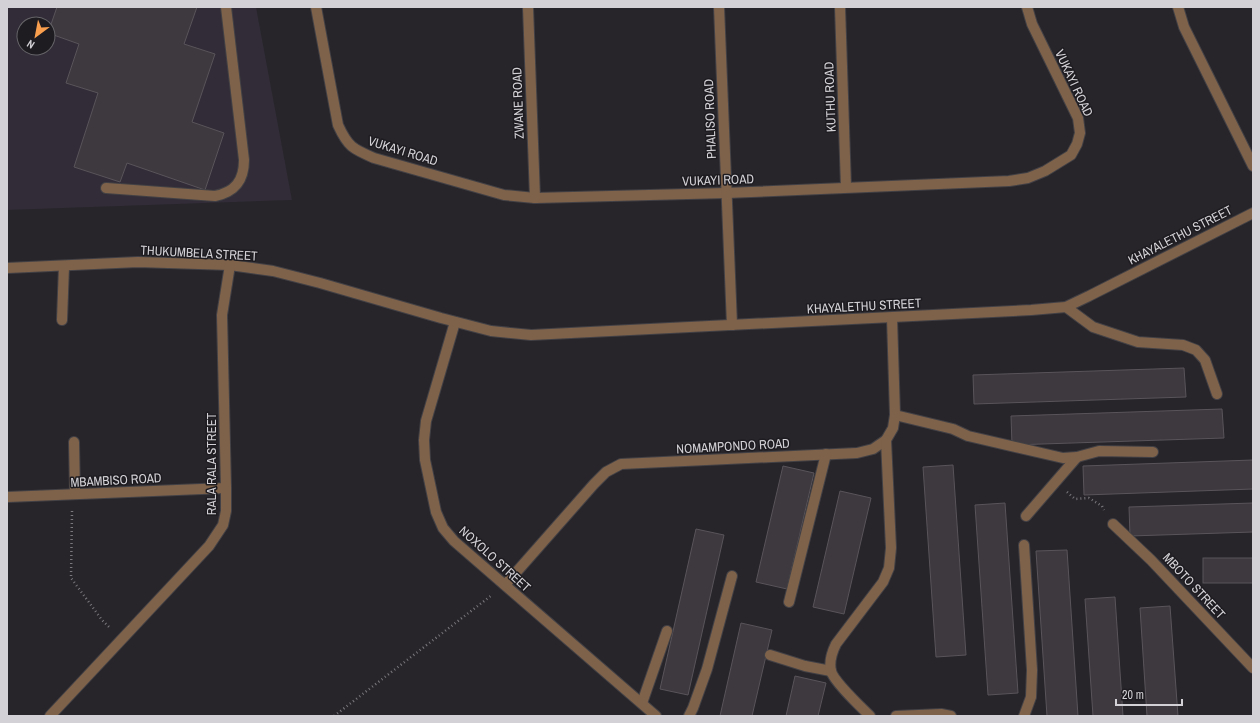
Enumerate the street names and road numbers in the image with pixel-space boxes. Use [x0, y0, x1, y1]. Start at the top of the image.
street label: VUKAYI ROAD [1051, 47, 1097, 120]
street label: KUTHU ROAD [820, 61, 840, 133]
street label: ZWANE ROAD [508, 66, 528, 139]
street label: PHALISO ROAD [700, 78, 720, 159]
street label: VUKAYI ROAD [366, 132, 440, 170]
street label: VUKAYI ROAD [682, 170, 755, 190]
street label: KHAYALETHU STREET [1125, 201, 1235, 269]
street label: THUKUMBELA STREET [140, 241, 258, 265]
street label: KHAYALETHU STREET [806, 294, 922, 317]
street label: RALA RALA STREET [203, 412, 220, 515]
street label: NOMAMPONDO ROAD [676, 435, 791, 457]
street label: MBAMBISO ROAD [70, 469, 162, 491]
street label: NOXOLO STREET [456, 522, 535, 596]
street label: MBOTO STREET [1159, 550, 1229, 623]

